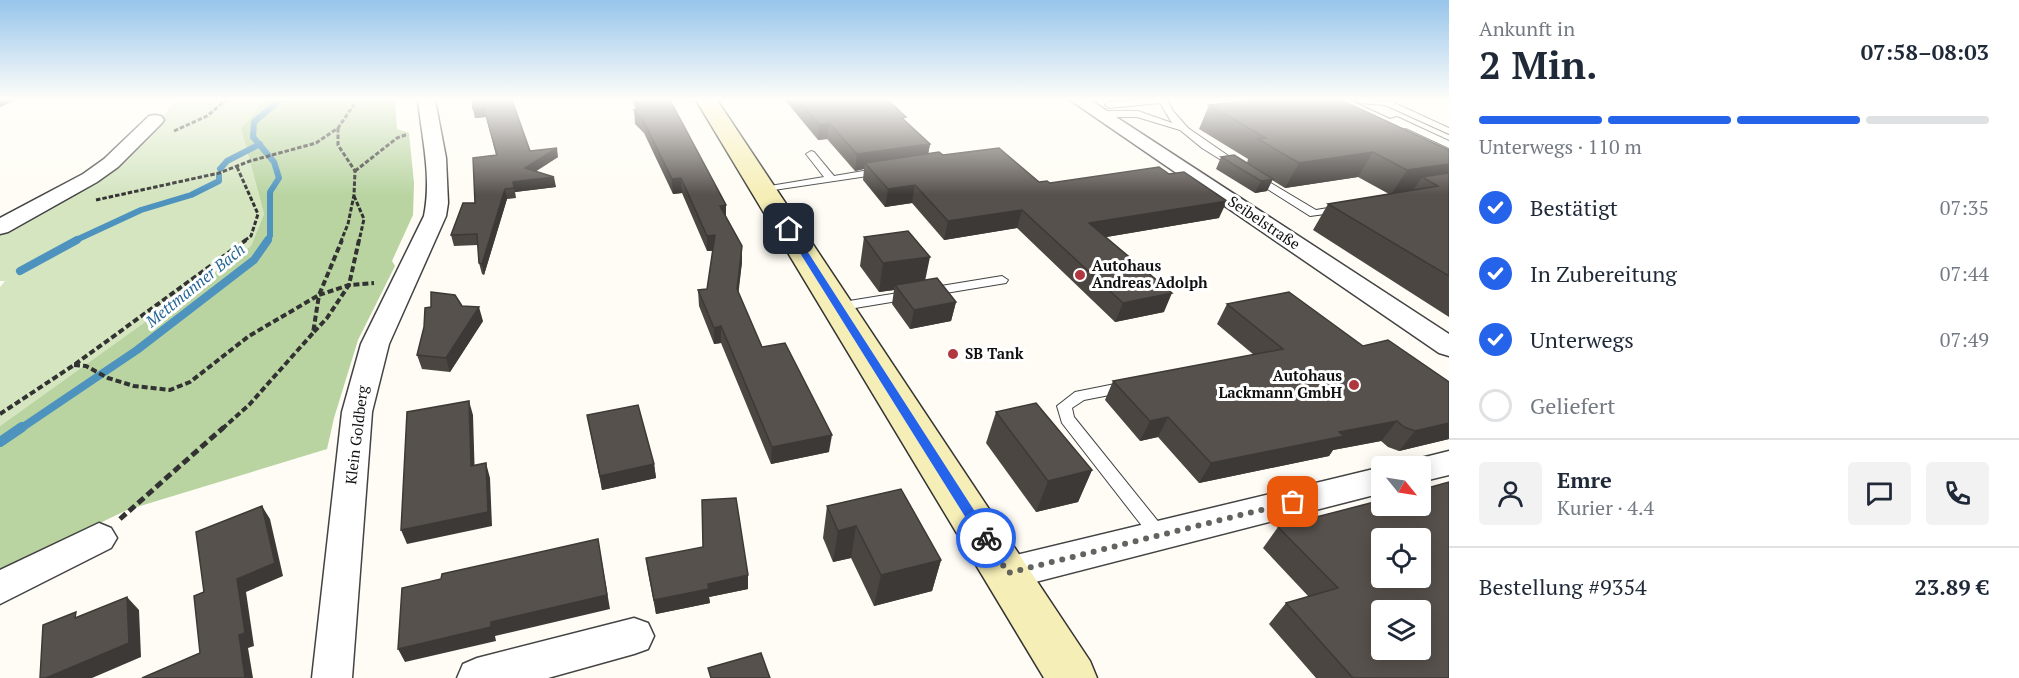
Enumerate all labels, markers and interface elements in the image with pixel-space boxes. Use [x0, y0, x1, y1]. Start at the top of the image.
text: Ankunft in [1479, 15, 1575, 42]
text: 07:58–08:03 [1861, 37, 1989, 66]
text: 2 Min. [1479, 38, 1597, 90]
text: Unterwegs · 110 m [1479, 133, 1642, 160]
street label: Seibelstraße [1225, 191, 1304, 254]
icon: check [1479, 191, 1512, 224]
text: Bestätigt [1530, 193, 1618, 222]
text: 07:35 [1940, 194, 1989, 221]
pin [763, 203, 814, 254]
icon: home [772, 212, 805, 245]
water label: Mettmanner Bach [140, 238, 249, 333]
place label: Autohaus Andreas Adolph [1092, 255, 1208, 292]
icon: check [1479, 257, 1512, 290]
text: In Zubereitung [1530, 259, 1677, 288]
text: 07:44 [1940, 260, 1989, 287]
marker: Autohaus Andreas Adolph [1073, 268, 1087, 282]
icon: check [1479, 323, 1512, 356]
text: Unterwegs [1530, 325, 1634, 354]
text: 07:49 [1940, 326, 1989, 353]
place label: SB Tank [965, 343, 1024, 363]
marker: SB Tank [946, 347, 960, 361]
place label: Autohaus Lackmann GmbH [1218, 365, 1342, 402]
marker: Autohaus Lackmann GmbH [1347, 378, 1361, 392]
street label: Klein Goldberg [340, 383, 372, 486]
text: Geliefert [1530, 391, 1615, 420]
north arrow [1371, 456, 1431, 516]
map controls [1371, 456, 1431, 660]
button: person [1479, 462, 1542, 525]
button: chat [1848, 462, 1911, 525]
button: phone [1926, 462, 1989, 525]
text: Emre [1557, 465, 1612, 494]
pin [1267, 476, 1318, 527]
icon: bag [1276, 485, 1309, 518]
text: Kurier · 4.4 [1557, 494, 1654, 521]
courier [956, 508, 1016, 568]
icon: bike [970, 522, 1003, 555]
button: locate [1371, 528, 1431, 588]
text: Bestellung #9354 [1479, 572, 1647, 601]
text: 23.89 € [1914, 572, 1989, 601]
button: layers [1371, 600, 1431, 660]

